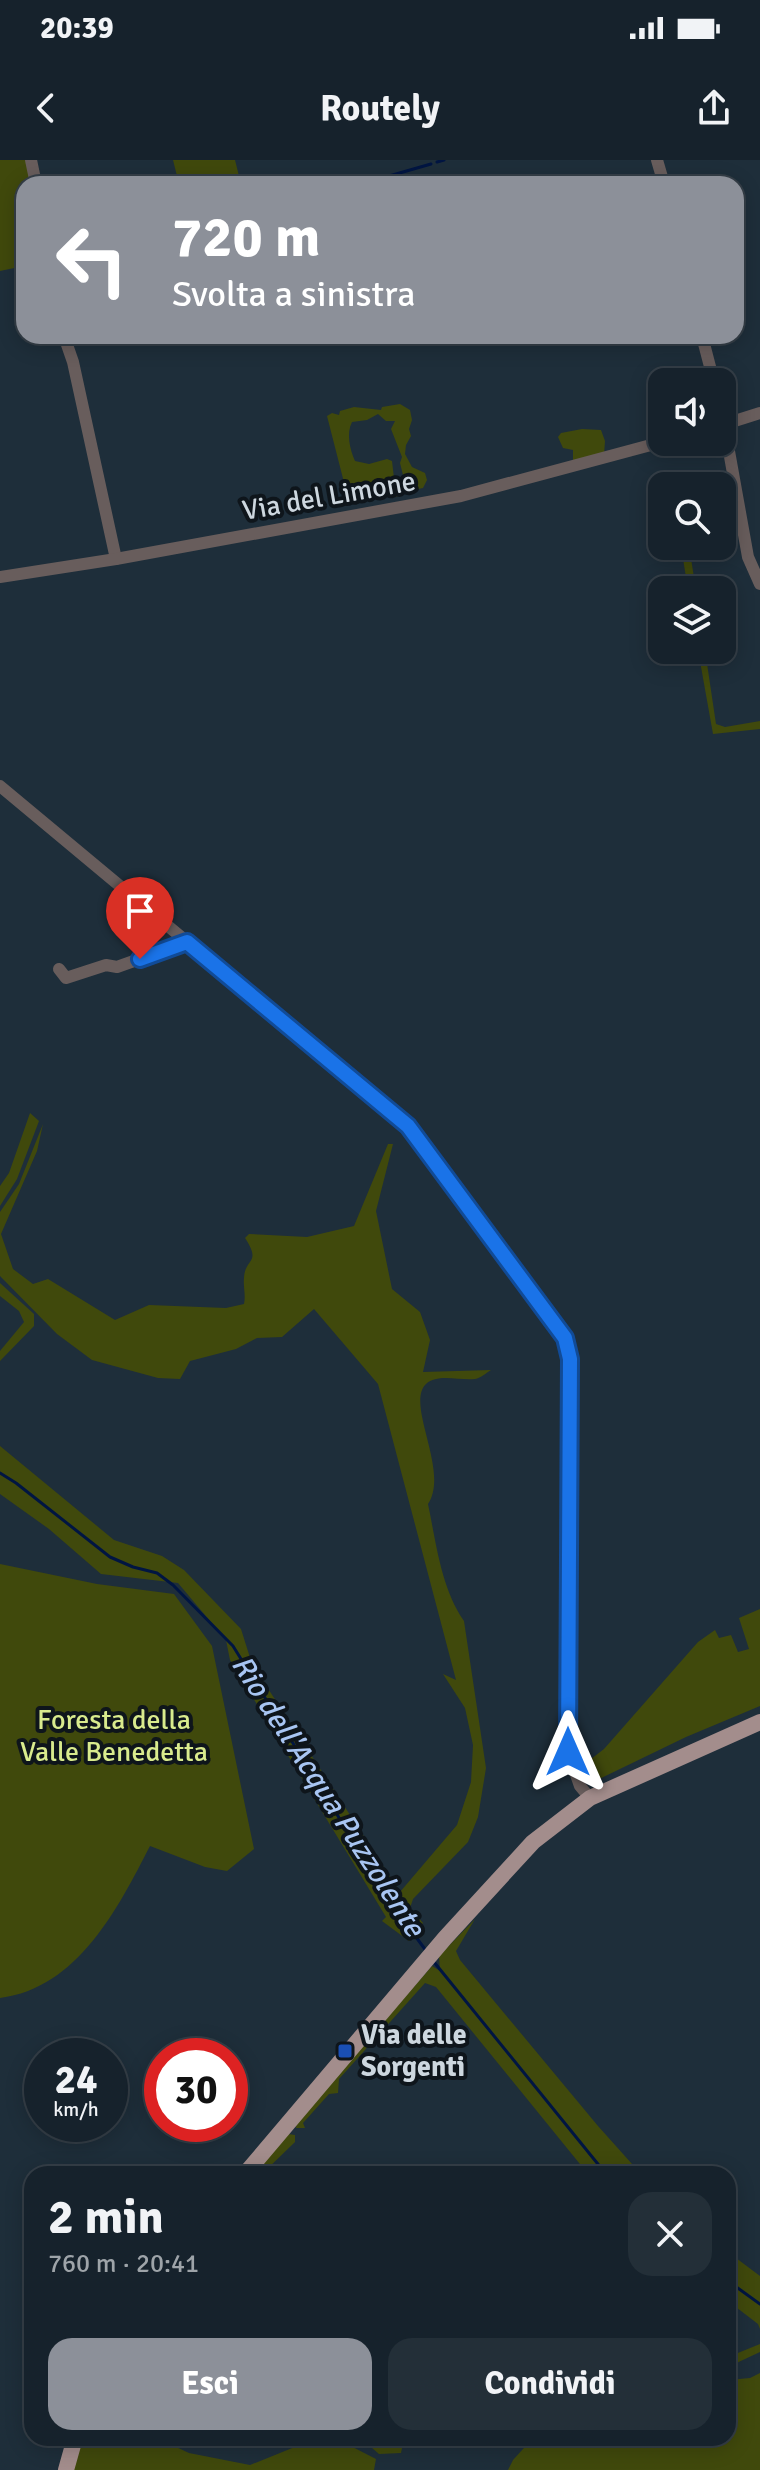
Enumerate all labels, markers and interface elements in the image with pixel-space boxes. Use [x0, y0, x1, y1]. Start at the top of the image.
text: 20:39 [40, 10, 114, 47]
icon: back [24, 86, 68, 130]
text: Routely [320, 86, 440, 131]
icon: share [692, 86, 736, 130]
text: 720 m [172, 203, 320, 272]
icon: left [40, 208, 144, 312]
text: Svolta a sinistra [172, 272, 415, 317]
map controls [648, 368, 736, 664]
button: sound [648, 368, 736, 456]
street label: Via del Limone [240, 464, 418, 528]
button: search [648, 472, 736, 560]
button: layers [648, 576, 736, 664]
pin [106, 877, 174, 959]
icon: arrive [118, 889, 162, 933]
water label: Rio dell'Acqua Puzzolente [223, 1648, 434, 1945]
park label: Foresta della Valle Benedetta [20, 1703, 208, 1769]
position arrow [526, 1710, 610, 1794]
place label: Via delle Sorgenti [361, 2018, 467, 2084]
speed limit sign: 30 [144, 2038, 248, 2142]
marker: Via delle Sorgenti [336, 2042, 354, 2060]
text: 24 [54, 2055, 98, 2105]
text: km/h [53, 2097, 99, 2122]
text: 2 min [48, 2188, 164, 2247]
button: close [628, 2192, 712, 2276]
text: 760 m · 20:41 [48, 2248, 199, 2280]
button: Esci [48, 2338, 372, 2430]
button: Condividi [388, 2338, 712, 2430]

